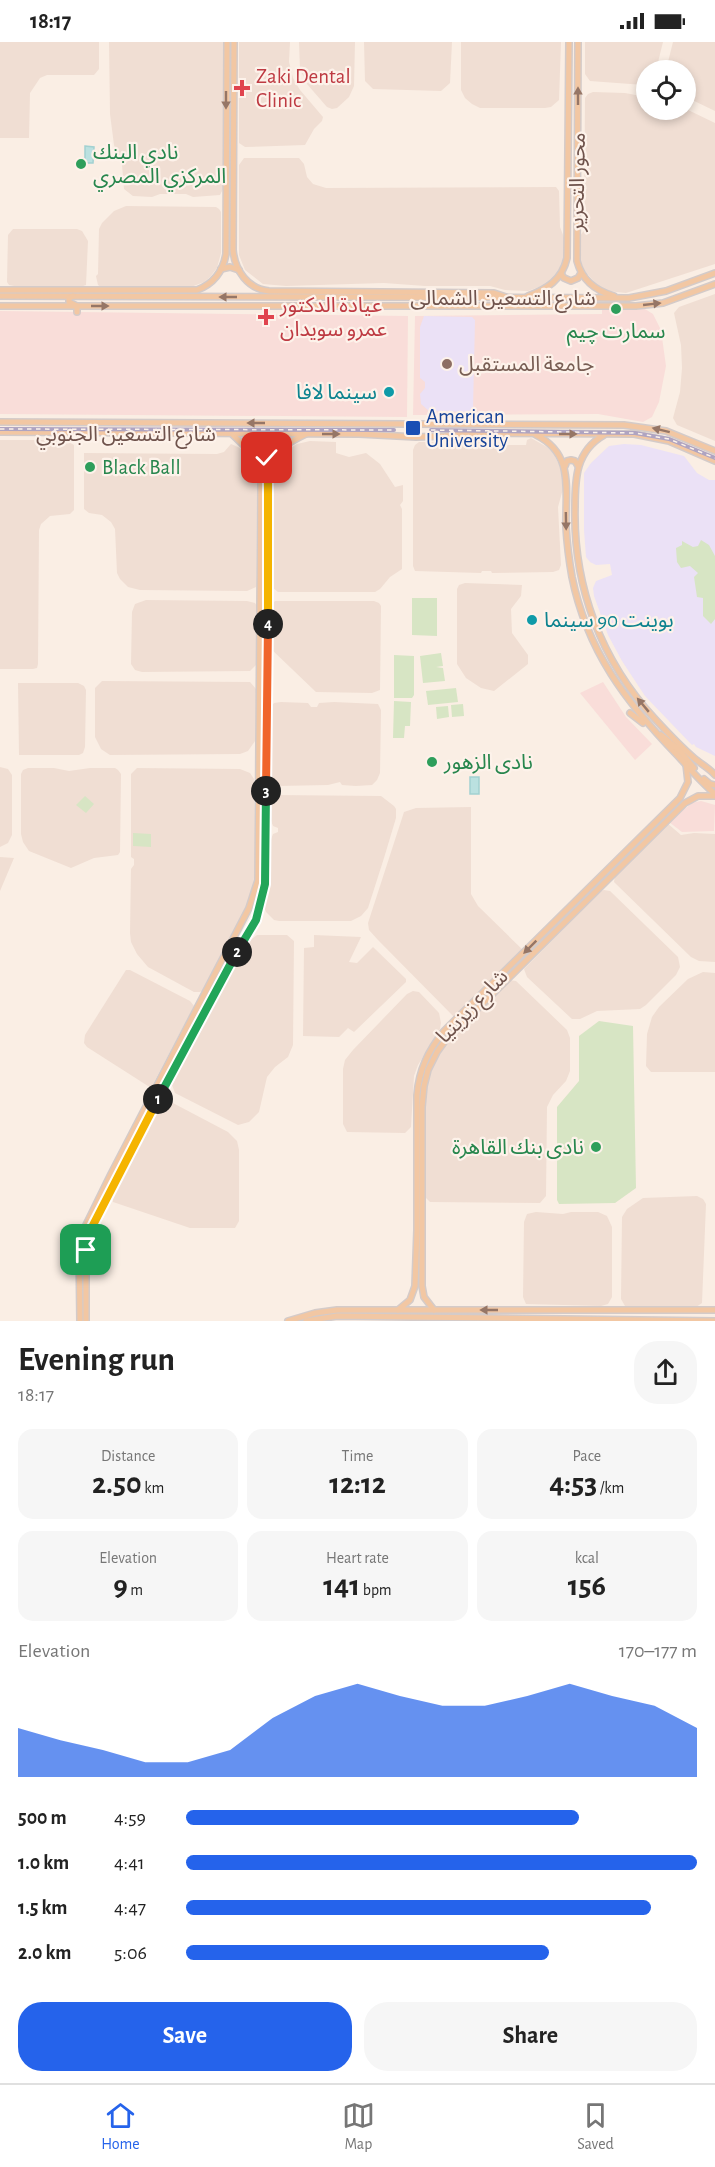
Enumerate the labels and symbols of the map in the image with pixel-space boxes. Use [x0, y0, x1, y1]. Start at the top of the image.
place label: Zaki Dental Clinic [256, 66, 351, 111]
marker: Zaki Dental Clinic [233, 79, 251, 97]
one-way arrow [573, 87, 583, 106]
one-way arrow [221, 91, 231, 110]
street label: محور التحرير [566, 132, 590, 233]
place label: نادي البنك المركزي المصري [93, 142, 226, 192]
marker: نادي البنك المركزي المصري [74, 157, 88, 171]
street label: شارع التسعين الشمالى [410, 288, 596, 313]
one-way arrow [219, 292, 238, 302]
place label: عيادة الدكتور عمرو سويدان [279, 295, 387, 341]
one-way arrow [643, 300, 662, 309]
one-way arrow [91, 301, 110, 311]
marker: سمارت چيم [609, 302, 623, 316]
marker: عيادة الدكتور عمرو سويدان [257, 308, 275, 326]
place label: سمارت چيم [567, 321, 665, 346]
place label: جامعة المستقبل [459, 354, 594, 376]
marker: جامعة المستقبل [440, 357, 454, 371]
place label: سينما لافا [296, 382, 377, 403]
marker: سينما لافا [382, 385, 396, 399]
place label: American University [426, 406, 508, 451]
one-way arrow [247, 418, 266, 428]
marker: American University [404, 419, 422, 437]
street label: شارع التسعين الجنوبي [36, 424, 216, 450]
one-way arrow [651, 424, 670, 434]
one-way arrow [322, 429, 341, 439]
one-way arrow [559, 429, 578, 439]
pin [241, 432, 292, 483]
place label: Black Ball [102, 457, 181, 478]
marker: Black Ball [83, 460, 97, 474]
one-way arrow [562, 512, 571, 531]
pin: 4 [253, 609, 283, 639]
place label: بوينت 90 سينما [544, 610, 674, 632]
marker: بوينت 90 سينما [525, 613, 539, 627]
one-way arrow [637, 698, 650, 713]
place label: نادى الزهور [443, 752, 533, 774]
marker: نادى الزهور [425, 755, 439, 769]
pin: 3 [251, 776, 281, 806]
pin: 2 [222, 937, 252, 967]
one-way arrow [523, 939, 537, 953]
street label: شارع زيزينيا [433, 966, 515, 1050]
pin: 1 [143, 1084, 173, 1114]
place label: نادى بنك القاهرة [452, 1137, 584, 1159]
marker: نادى بنك القاهرة [589, 1140, 603, 1154]
pin [60, 1224, 111, 1275]
one-way arrow [479, 1305, 498, 1315]

